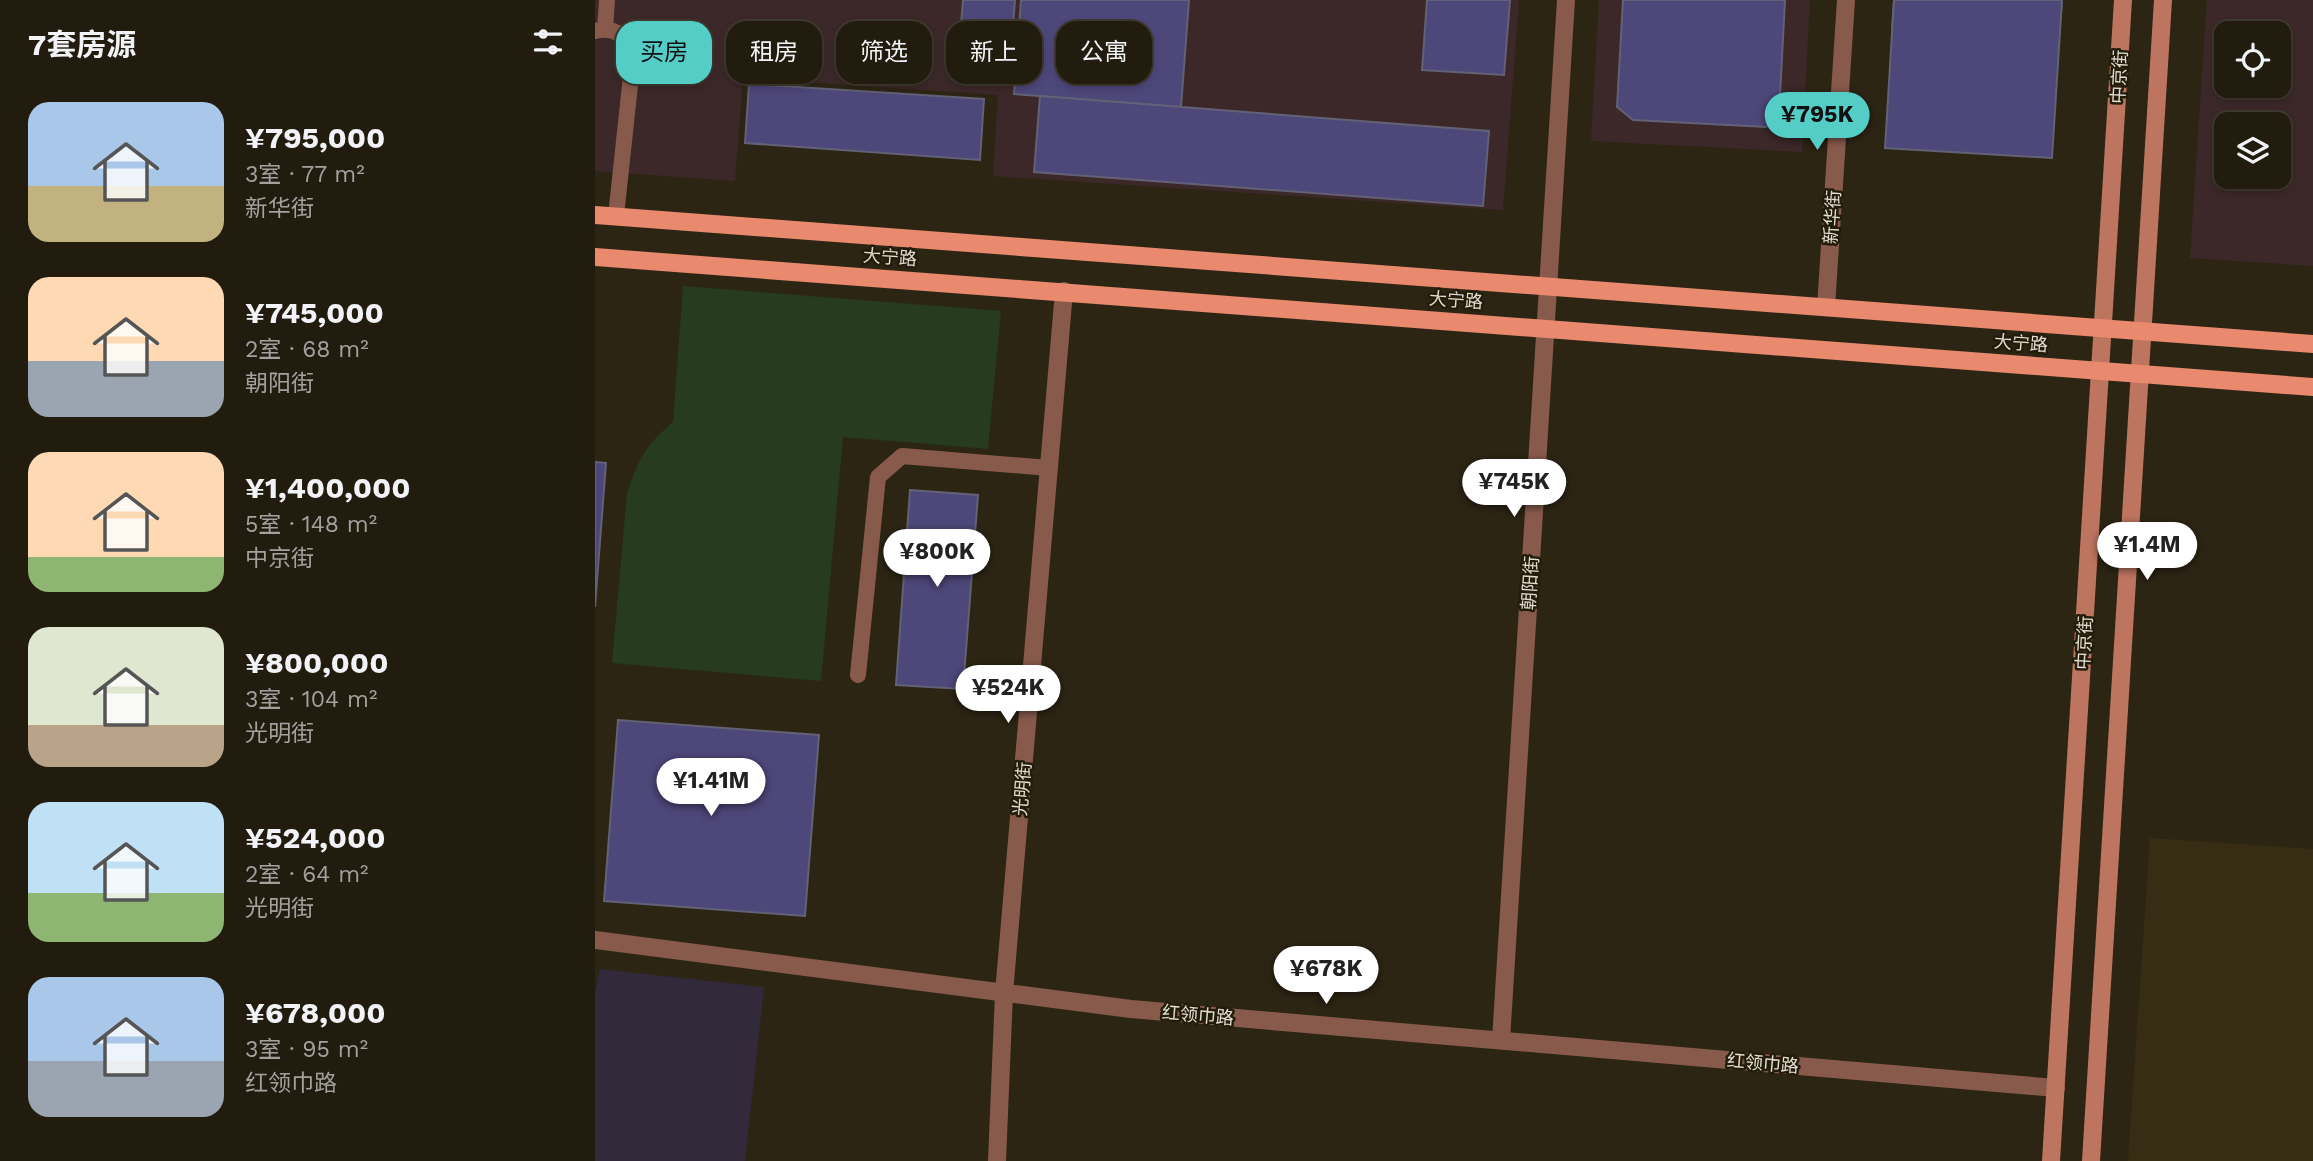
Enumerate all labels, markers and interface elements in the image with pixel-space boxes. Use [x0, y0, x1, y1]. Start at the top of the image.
chip: 买房 [616, 21, 712, 84]
chip: 租房 [726, 21, 822, 84]
chip: 筛选 [836, 21, 932, 84]
chip: 新上 [946, 21, 1042, 84]
chip: 公寓 [1056, 21, 1152, 84]
map controls [2214, 21, 2291, 189]
button: locate [2214, 21, 2291, 98]
icon: filters [529, 23, 567, 61]
text: 7套房源 [28, 27, 136, 62]
street label: 中京街 [2107, 49, 2131, 105]
pin: ¥795K [1768, 92, 1866, 152]
text: ¥795K [1781, 101, 1853, 128]
button: layers [2214, 112, 2291, 189]
text: ¥795,000 [245, 120, 385, 155]
icon: home [84, 130, 168, 214]
text: 3室 · 77 m² [245, 161, 365, 188]
street label: 新华街 [1820, 189, 1844, 245]
text: 新华街 [245, 195, 314, 222]
street label: 大宁路 [862, 245, 918, 269]
street label: 大宁路 [1428, 288, 1484, 312]
text: ¥745,000 [245, 295, 384, 330]
icon: home [84, 305, 168, 389]
street label: 大宁路 [1993, 331, 2049, 355]
text: 2室 · 68 m² [245, 336, 369, 363]
text: 朝阳街 [245, 370, 314, 397]
pin: ¥745K [1465, 460, 1563, 519]
text: ¥745K [1478, 468, 1550, 495]
text: ¥1,400,000 [245, 470, 411, 505]
icon: home [84, 480, 168, 564]
text: 5室 · 148 m² [245, 511, 377, 538]
pin: ¥1.4M [2098, 522, 2196, 582]
pin: ¥800K [888, 530, 986, 589]
text: ¥1.4M [2113, 531, 2181, 558]
text: ¥800K [899, 538, 975, 565]
text: 中京街 [245, 545, 314, 572]
street label: 朝阳街 [1518, 555, 1542, 611]
street label: 中京街 [2072, 615, 2096, 671]
text: ¥800,000 [245, 645, 389, 680]
icon: home [84, 655, 168, 739]
pin: ¥524K [959, 666, 1057, 725]
text: ¥524K [972, 674, 1044, 701]
text: 3室 · 104 m² [245, 686, 377, 713]
text: 光明街 [245, 720, 314, 747]
pin: ¥1.41M [654, 758, 768, 818]
street label: 光明街 [1009, 761, 1035, 817]
text: ¥1.41M [673, 767, 749, 794]
text: ¥524,000 [245, 820, 386, 855]
icon: home [84, 830, 168, 914]
text: 2室 · 64 m² [245, 861, 369, 888]
text: 光明街 [245, 895, 314, 922]
pin: ¥678K [1277, 946, 1375, 1006]
text: ¥678K [1290, 955, 1362, 982]
text: ¥678,000 [245, 995, 386, 1030]
street label: 红领巾路 [1161, 1001, 1235, 1029]
icon: home [84, 1005, 168, 1089]
text: 3室 · 95 m² [245, 1036, 368, 1063]
street label: 红领巾路 [1726, 1049, 1800, 1077]
text: 红领巾路 [245, 1070, 337, 1097]

